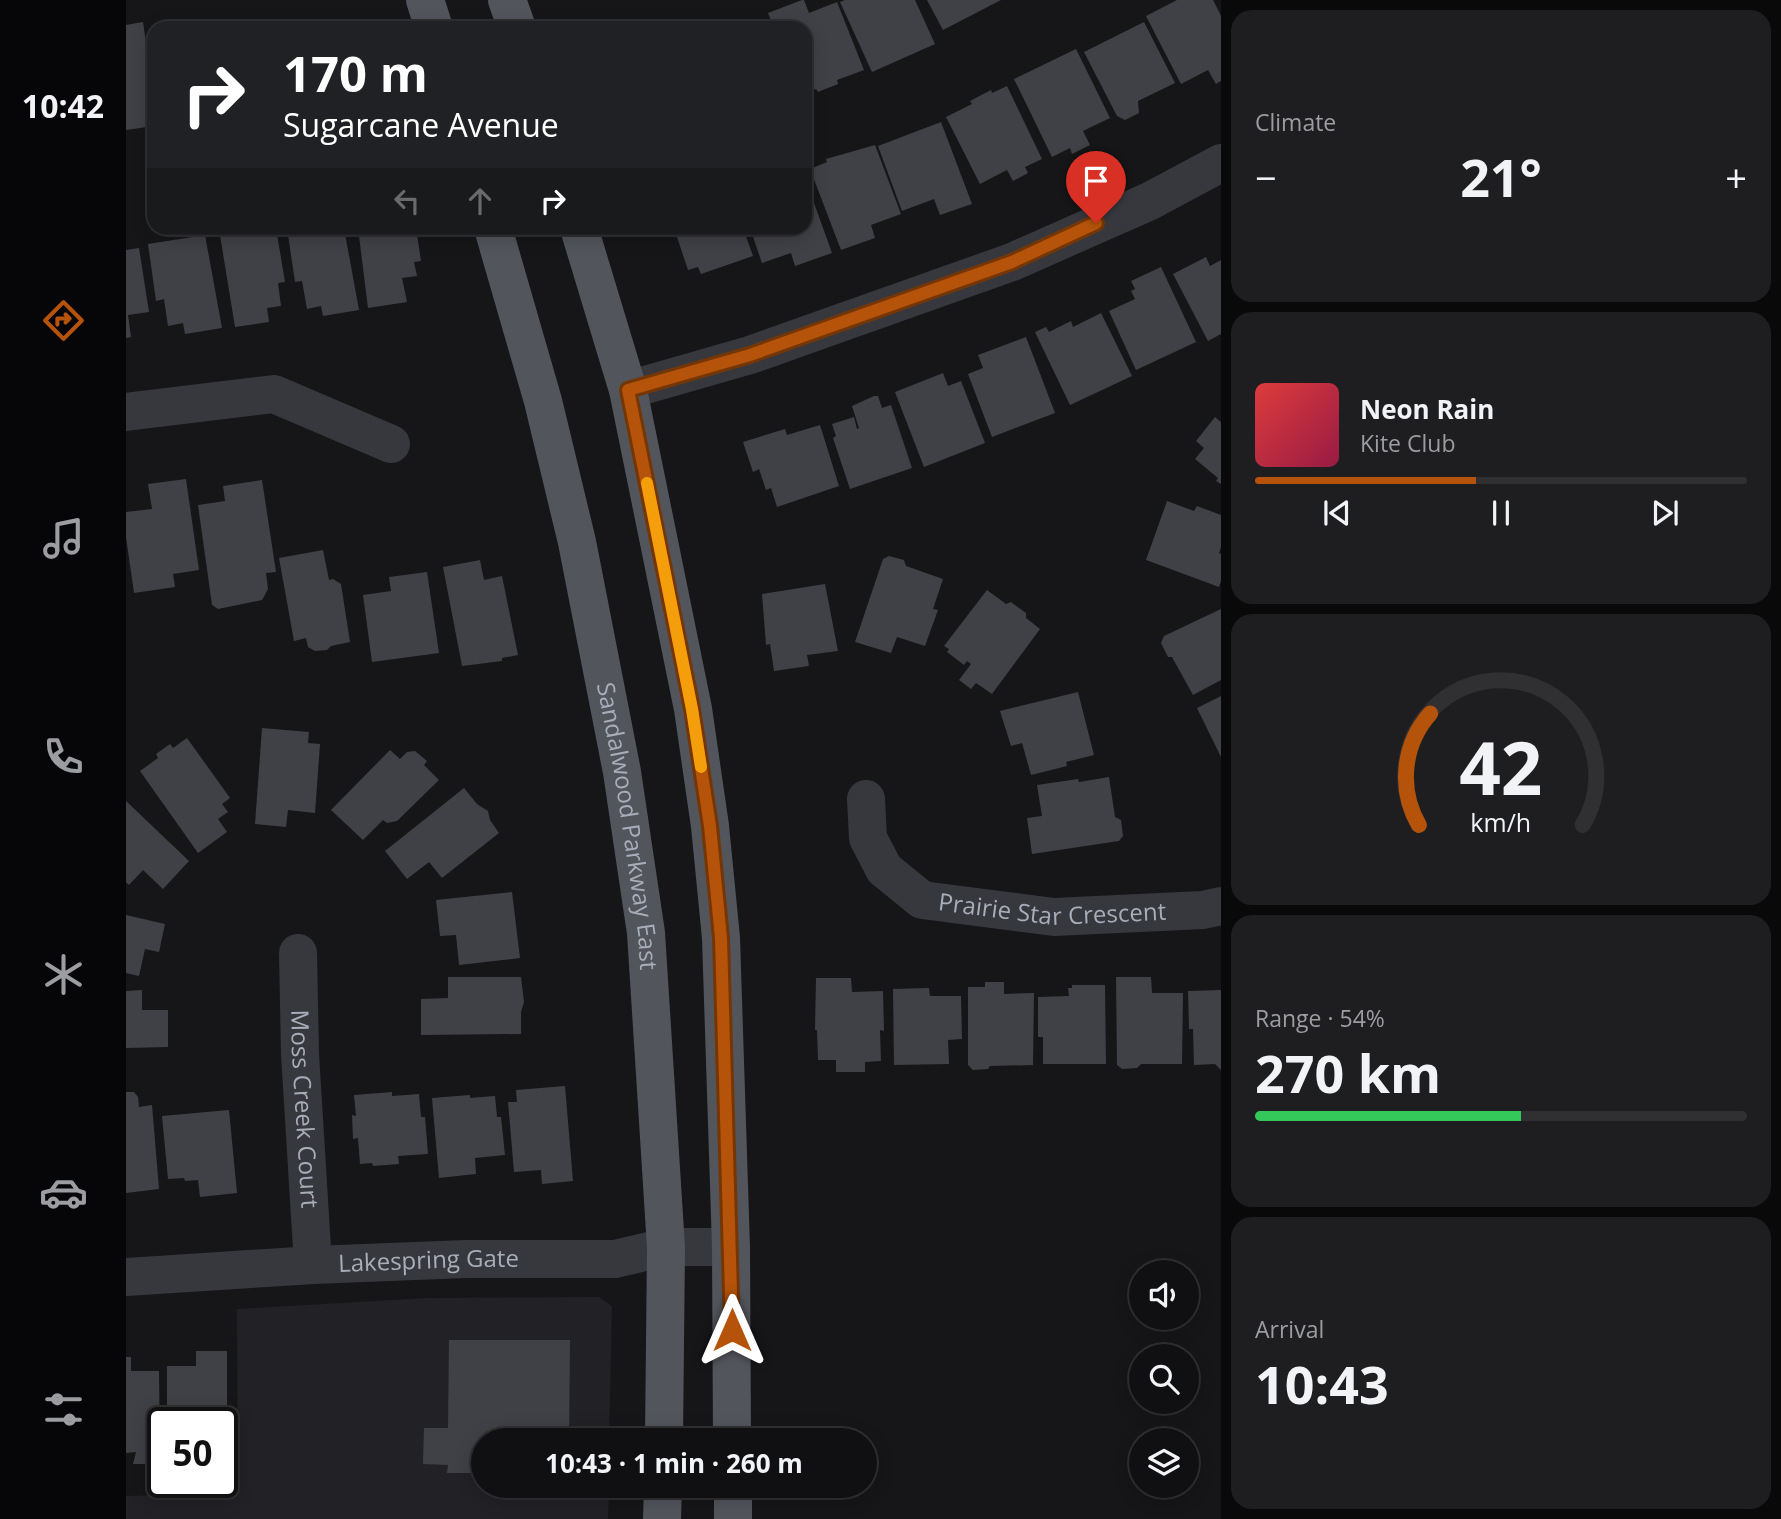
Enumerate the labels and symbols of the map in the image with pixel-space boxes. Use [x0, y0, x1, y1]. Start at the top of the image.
pin [1066, 151, 1126, 223]
street label: Sandalwood Parkway East [590, 679, 666, 971]
street label: Prairie Star Crescent [937, 884, 1167, 932]
street label: Moss Creek Court [284, 1009, 327, 1209]
street label: Lakespring Gate [337, 1241, 519, 1279]
position arrow [695, 1293, 769, 1367]
speed limit sign: 50 [147, 1407, 238, 1498]

